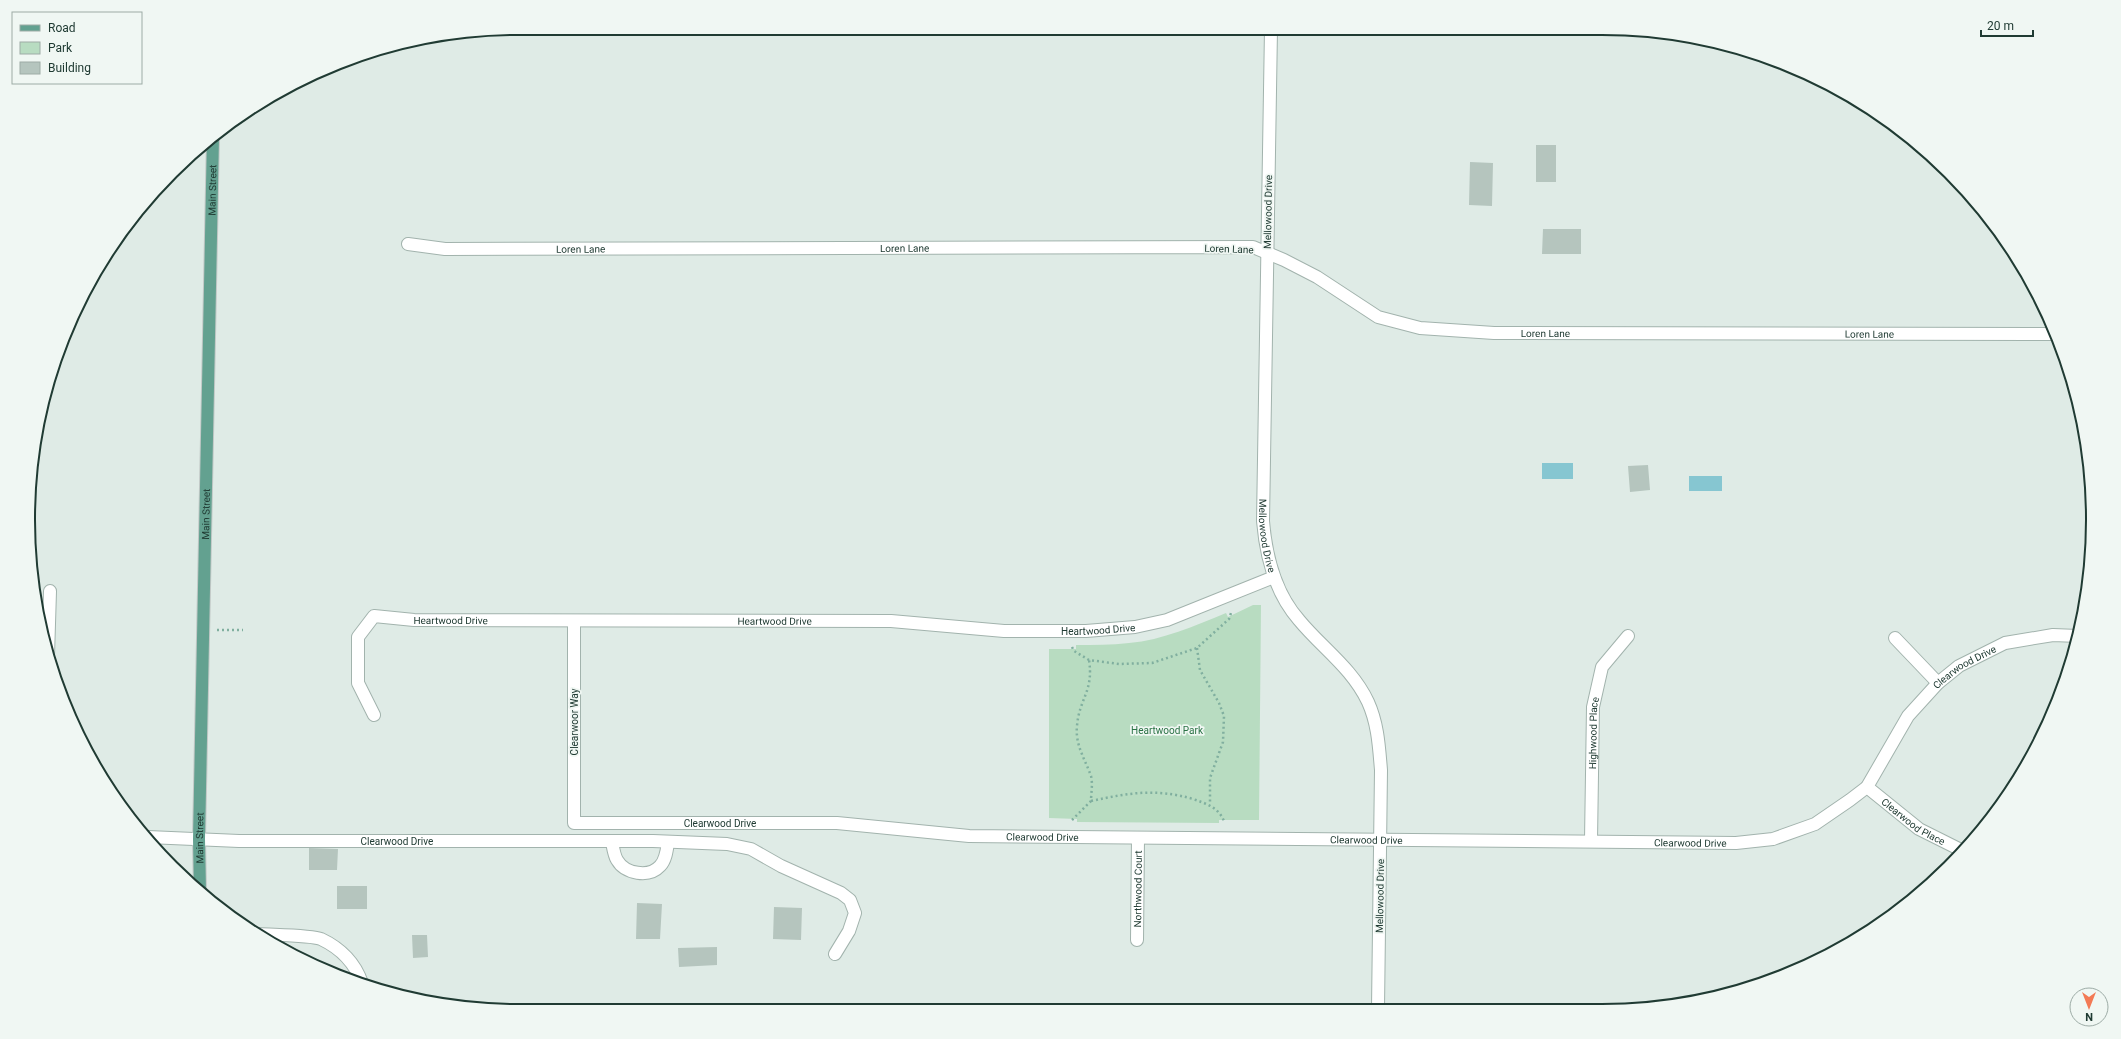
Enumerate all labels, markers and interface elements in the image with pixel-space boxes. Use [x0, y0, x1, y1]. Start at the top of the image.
legend [12, 12, 142, 84]
scale bar [1981, 12, 2033, 38]
text: 20 m [1987, 19, 2014, 33]
text: Road [48, 21, 76, 35]
text: Park [48, 41, 73, 55]
text: Building [48, 61, 91, 75]
street label: Main Street [206, 165, 218, 216]
street label: Mellowood Drive [1262, 175, 1274, 249]
street label: Loren Lane [880, 242, 929, 253]
street label: Loren Lane [556, 243, 605, 254]
street label: Loren Lane [1204, 243, 1254, 255]
street label: Loren Lane [1521, 328, 1570, 339]
street label: Loren Lane [1845, 328, 1894, 339]
street label: Main Street [199, 488, 211, 540]
street label: Mellowood Drive [1257, 499, 1278, 574]
street label: Heartwood Drive [413, 614, 488, 626]
street label: Heartwood Drive [737, 615, 812, 626]
street label: Heartwood Drive [1061, 622, 1136, 637]
street label: Clearwood Drive [1930, 643, 1998, 691]
street label: Clearwoor Way [569, 688, 580, 755]
street label: Highwood Place [1587, 696, 1601, 769]
park label: Heartwood Park [1131, 725, 1204, 736]
street label: Clearwood Place [1879, 796, 1947, 847]
street label: Main Street [193, 812, 205, 864]
street label: Clearwood Drive [684, 818, 756, 829]
street label: Clearwood Drive [1006, 831, 1079, 843]
street label: Clearwood Drive [1330, 834, 1403, 845]
street label: Clearwood Drive [361, 836, 433, 847]
street label: Clearwood Drive [1654, 837, 1727, 848]
street label: Northwood Court [1132, 850, 1143, 928]
street label: Mellowood Drive [1374, 859, 1386, 933]
north arrow [2069, 987, 2109, 1027]
text: N [2085, 1010, 2093, 1023]

